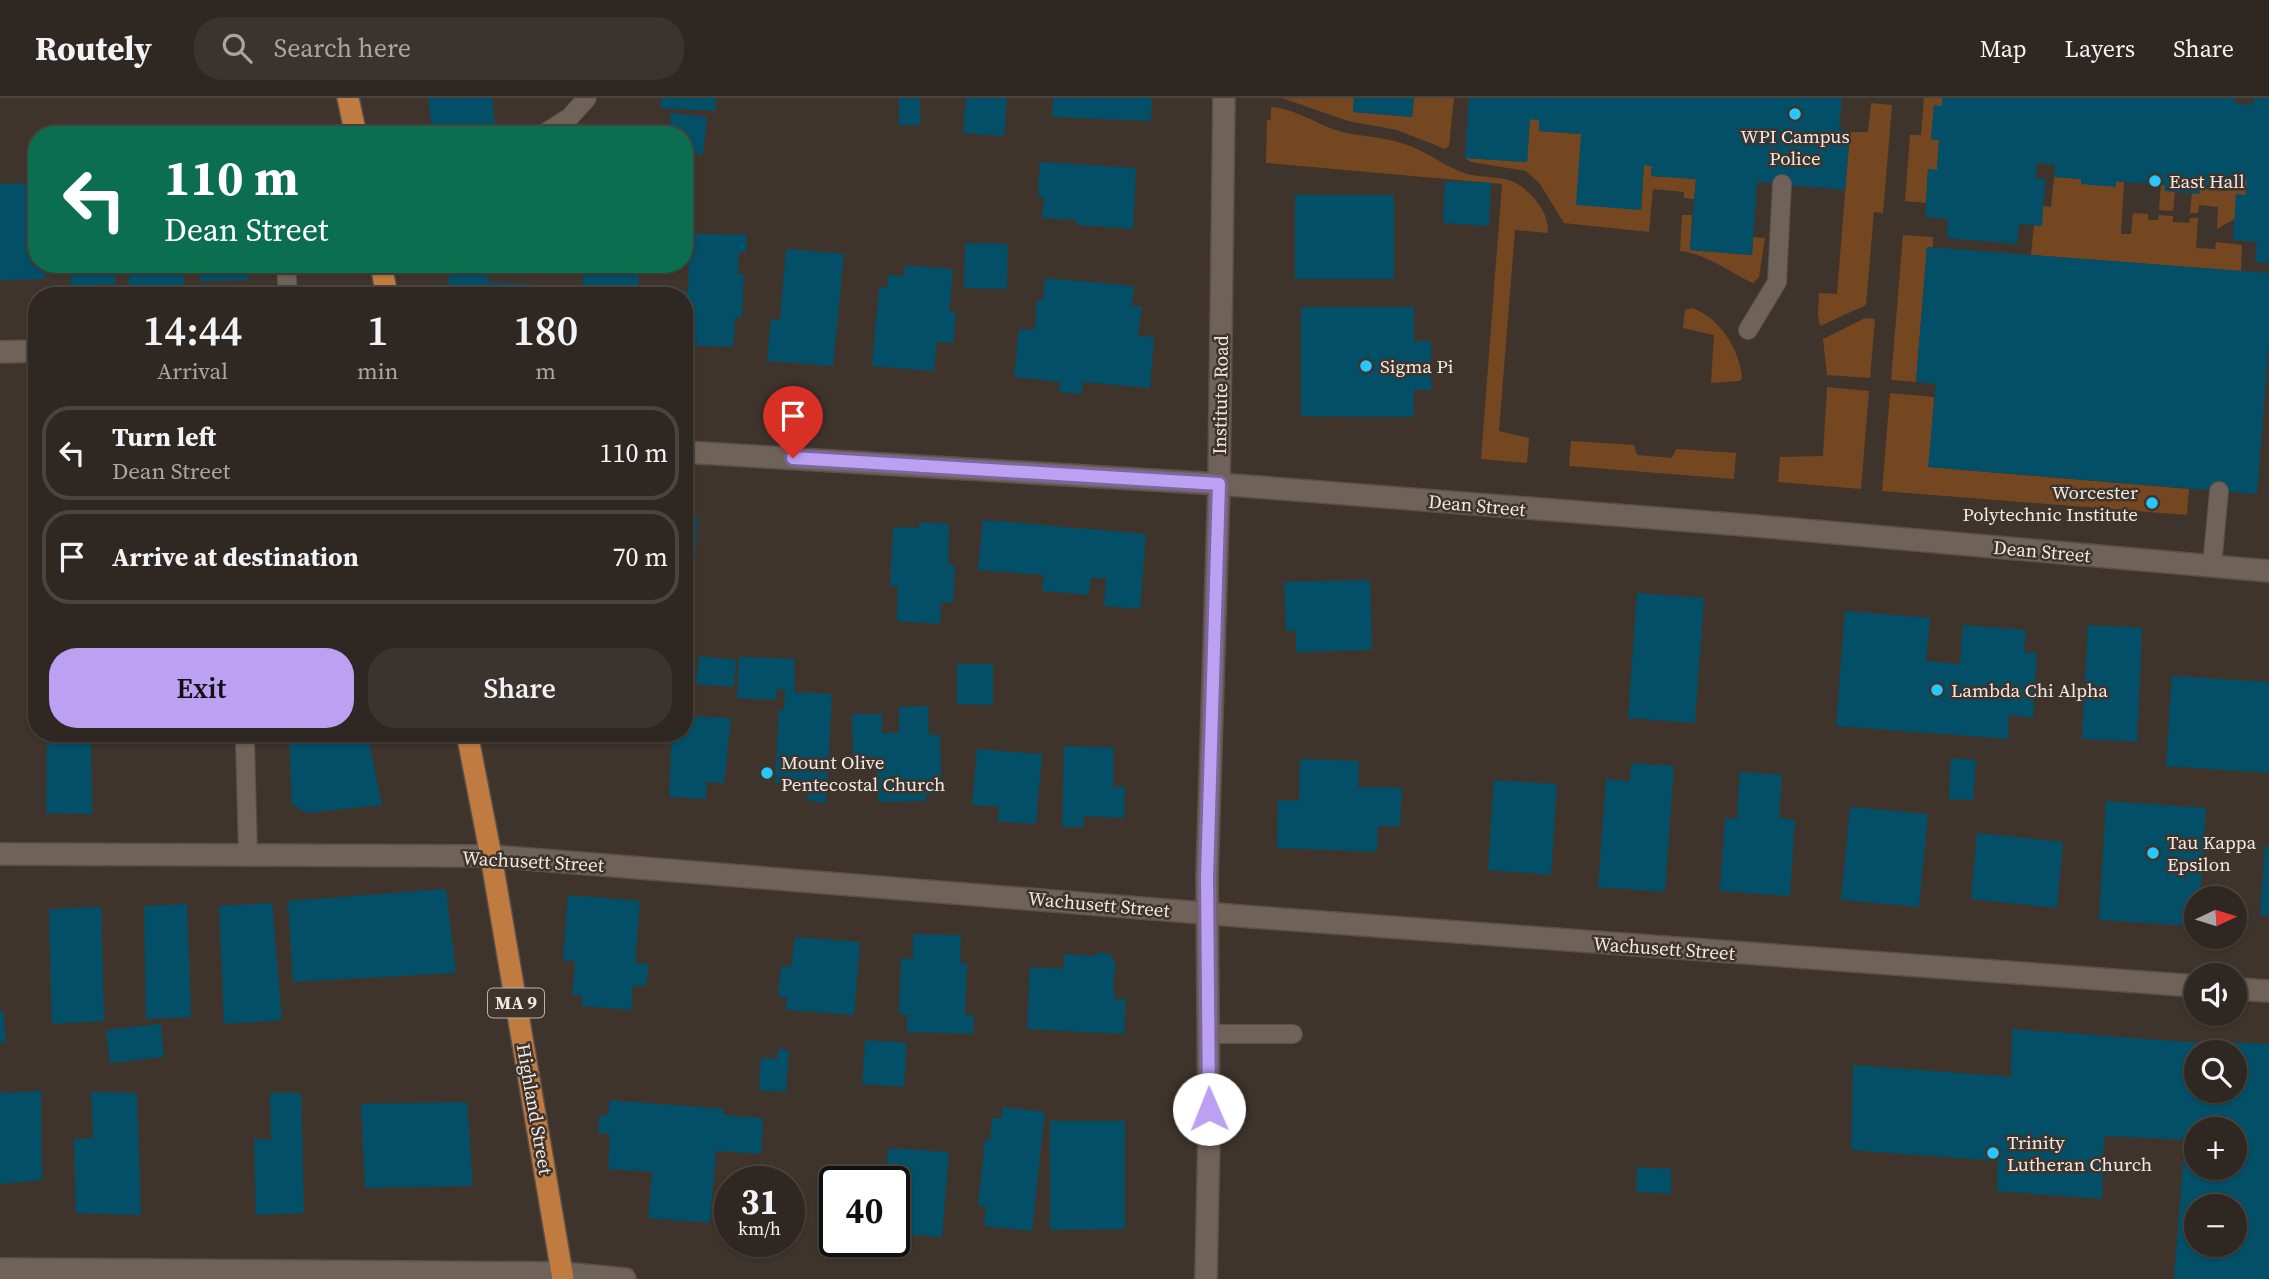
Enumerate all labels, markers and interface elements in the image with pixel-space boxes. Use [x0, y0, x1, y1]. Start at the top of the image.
search box [194, 17, 684, 80]
text: Routely [35, 26, 152, 71]
icon: search [218, 29, 256, 67]
text: Search here [274, 30, 411, 66]
text: Map [1980, 32, 2027, 65]
text: Layers [2065, 32, 2135, 65]
text: Share [2173, 32, 2234, 65]
marker: WPI Campus Police [1787, 106, 1803, 122]
place label: WPI Campus Police [1740, 123, 1850, 171]
text: 110 m [164, 144, 299, 211]
icon: left [49, 154, 140, 245]
place label: East Hall [2169, 168, 2245, 194]
marker: East Hall [2147, 173, 2163, 189]
text: Dean Street [164, 208, 328, 252]
text: 14:44 [142, 301, 242, 359]
text: 1 [367, 301, 389, 359]
text: 180 [513, 301, 578, 359]
street label: Institute Road [1206, 335, 1234, 455]
place label: Sigma Pi [1380, 353, 1454, 379]
text: Arrival [157, 355, 228, 387]
text: min [357, 355, 398, 387]
text: m [535, 355, 556, 387]
marker: Sigma Pi [1358, 358, 1374, 374]
pin [763, 386, 823, 458]
icon: arrive [774, 397, 812, 435]
text: Turn left [112, 419, 216, 455]
icon: left [53, 434, 91, 472]
text: 110 m [600, 435, 668, 471]
text: Dean Street [112, 455, 230, 487]
place label: Worcester Polytechnic Institute [1963, 479, 2138, 527]
street label: Dean Street [1427, 488, 1528, 522]
marker: Worcester Polytechnic Institute [2144, 495, 2160, 511]
street label: Dean Street [1992, 534, 2093, 568]
icon: arrive [53, 538, 91, 576]
text: Arrive at destination [112, 539, 359, 575]
text: 70 m [613, 539, 668, 575]
button: Exit [49, 648, 354, 728]
button: Share [368, 648, 672, 728]
place label: Lambda Chi Alpha [1951, 677, 2108, 703]
marker: Lambda Chi Alpha [1929, 682, 1945, 698]
place label: Mount Olive Pentecostal Church [781, 749, 945, 797]
marker: Mount Olive Pentecostal Church [759, 765, 775, 781]
place label: Tau Kappa Epsilon [2167, 829, 2257, 877]
street label: Wachusett Street [461, 844, 605, 878]
marker: Tau Kappa Epsilon [2145, 845, 2161, 861]
street label: Wachusett Street [1027, 885, 1172, 923]
north arrow [2184, 886, 2247, 948]
map controls [2184, 886, 2247, 1257]
street label: Wachusett Street [1592, 930, 1737, 966]
button: sound [2184, 963, 2247, 1026]
road number: MA 9 [488, 988, 544, 1018]
button: search [2184, 1040, 2247, 1103]
street label: Highland Street [511, 1041, 559, 1177]
position arrow [1172, 1072, 1246, 1146]
button: + [2184, 1117, 2247, 1180]
place label: Trinity Lutheran Church [2007, 1129, 2152, 1177]
marker: Trinity Lutheran Church [1985, 1145, 2001, 1161]
speed limit sign: 40 [819, 1166, 910, 1257]
text: 31 [741, 1178, 778, 1226]
button: − [2184, 1194, 2247, 1257]
text: km/h [738, 1216, 781, 1241]

